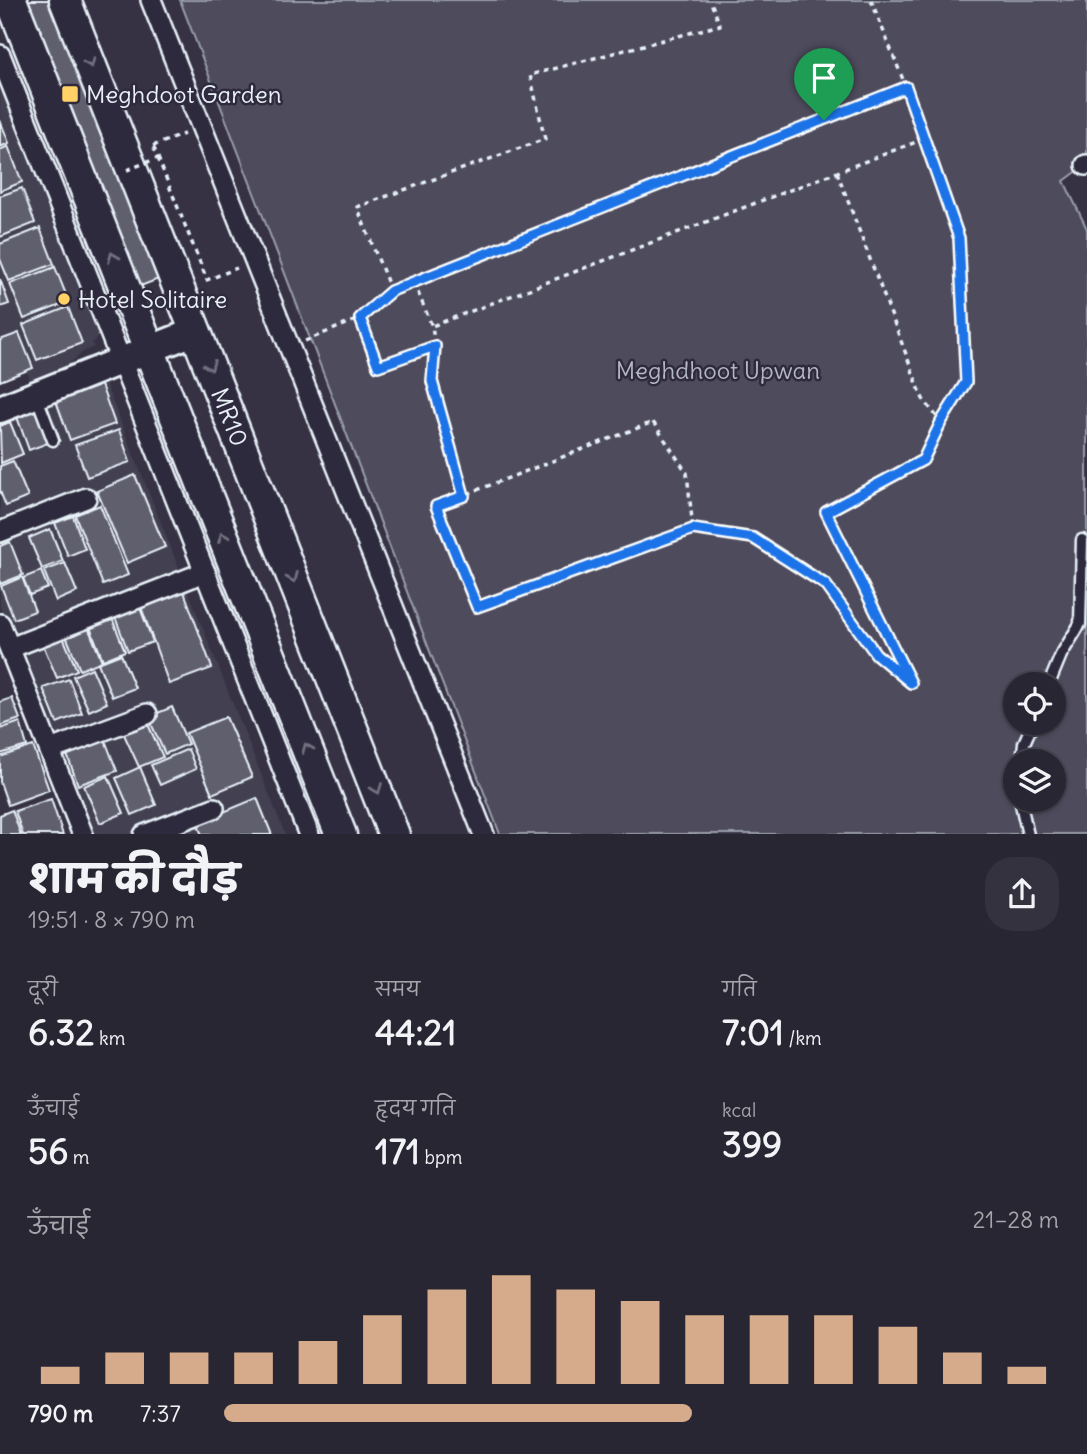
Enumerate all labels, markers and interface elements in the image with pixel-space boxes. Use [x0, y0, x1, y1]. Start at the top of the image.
pin [794, 48, 854, 120]
one-way arrow [81, 57, 95, 69]
icon: arrive [805, 59, 843, 97]
place label: Meghdoot Garden [86, 79, 282, 109]
marker: Meghdoot Garden [60, 84, 80, 104]
one-way arrow [107, 251, 121, 263]
place label: Hotel Solitaire [78, 284, 227, 314]
marker: Hotel Solitaire [56, 291, 72, 307]
park label: Meghdhoot Upwan [616, 355, 820, 385]
one-way arrow [201, 360, 215, 372]
street label: MR10 [205, 384, 255, 450]
one-way arrow [218, 531, 232, 543]
one-way arrow [285, 571, 299, 583]
map controls [1003, 672, 1066, 812]
button: locate [1003, 672, 1066, 735]
one-way arrow [301, 743, 315, 755]
button: layers [1003, 749, 1066, 812]
one-way arrow [368, 783, 382, 795]
text: शाम की दौड़ [28, 855, 239, 902]
button: share [985, 857, 1059, 931]
text: 19:51 · 8 × 790 m [28, 905, 195, 934]
text: दूरी [28, 977, 58, 1001]
text: समय [375, 977, 420, 1001]
text: गति [722, 977, 757, 1001]
text: 6.32 [28, 1010, 95, 1054]
text: 44:21 [375, 1010, 456, 1054]
text: 7:01 [722, 1010, 784, 1054]
text: km [95, 1026, 125, 1050]
text: /km [784, 1026, 822, 1050]
text: ऊँचाई [28, 1096, 79, 1120]
text: हृदय गति [375, 1096, 455, 1120]
text: kcal [722, 1098, 756, 1122]
text: 399 [722, 1122, 782, 1166]
text: 56 [28, 1129, 68, 1173]
text: 171 [375, 1129, 420, 1173]
text: m [68, 1145, 90, 1169]
text: bpm [420, 1145, 462, 1169]
text: 21–28 m [973, 1205, 1059, 1234]
text: ऊँचाई [28, 1211, 90, 1240]
text: 790 m [28, 1399, 93, 1428]
text: 7:37 [140, 1399, 181, 1428]

